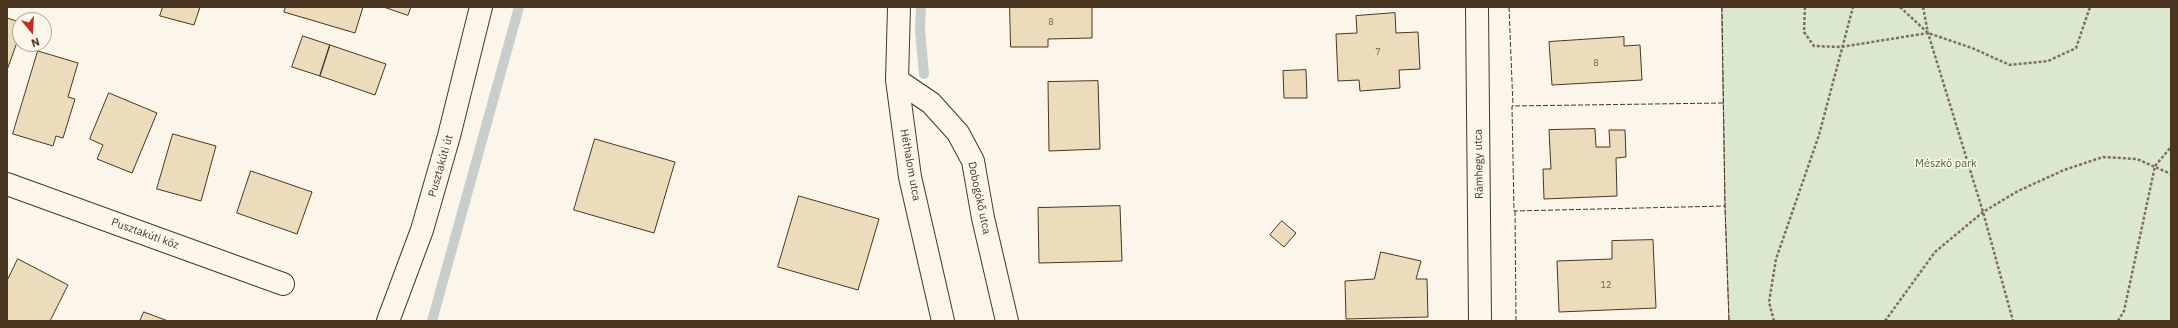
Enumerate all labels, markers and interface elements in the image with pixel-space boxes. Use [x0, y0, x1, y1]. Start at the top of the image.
north arrow [12, 12, 52, 52]
house number: 8 [1048, 17, 1054, 27]
text: N [29, 35, 41, 50]
house number: 7 [1375, 47, 1381, 57]
house number: 8 [1593, 58, 1599, 68]
street label: Héthalom utca [897, 128, 923, 202]
street label: Rámhegy utca [1472, 129, 1486, 199]
street label: Pusztakúti út [426, 133, 456, 199]
park label: Mészkő park [1915, 157, 1977, 171]
street label: Dobogókő utca [965, 161, 993, 235]
street label: Pusztakúti köz [109, 216, 181, 252]
house number: 12 [1601, 280, 1611, 290]

